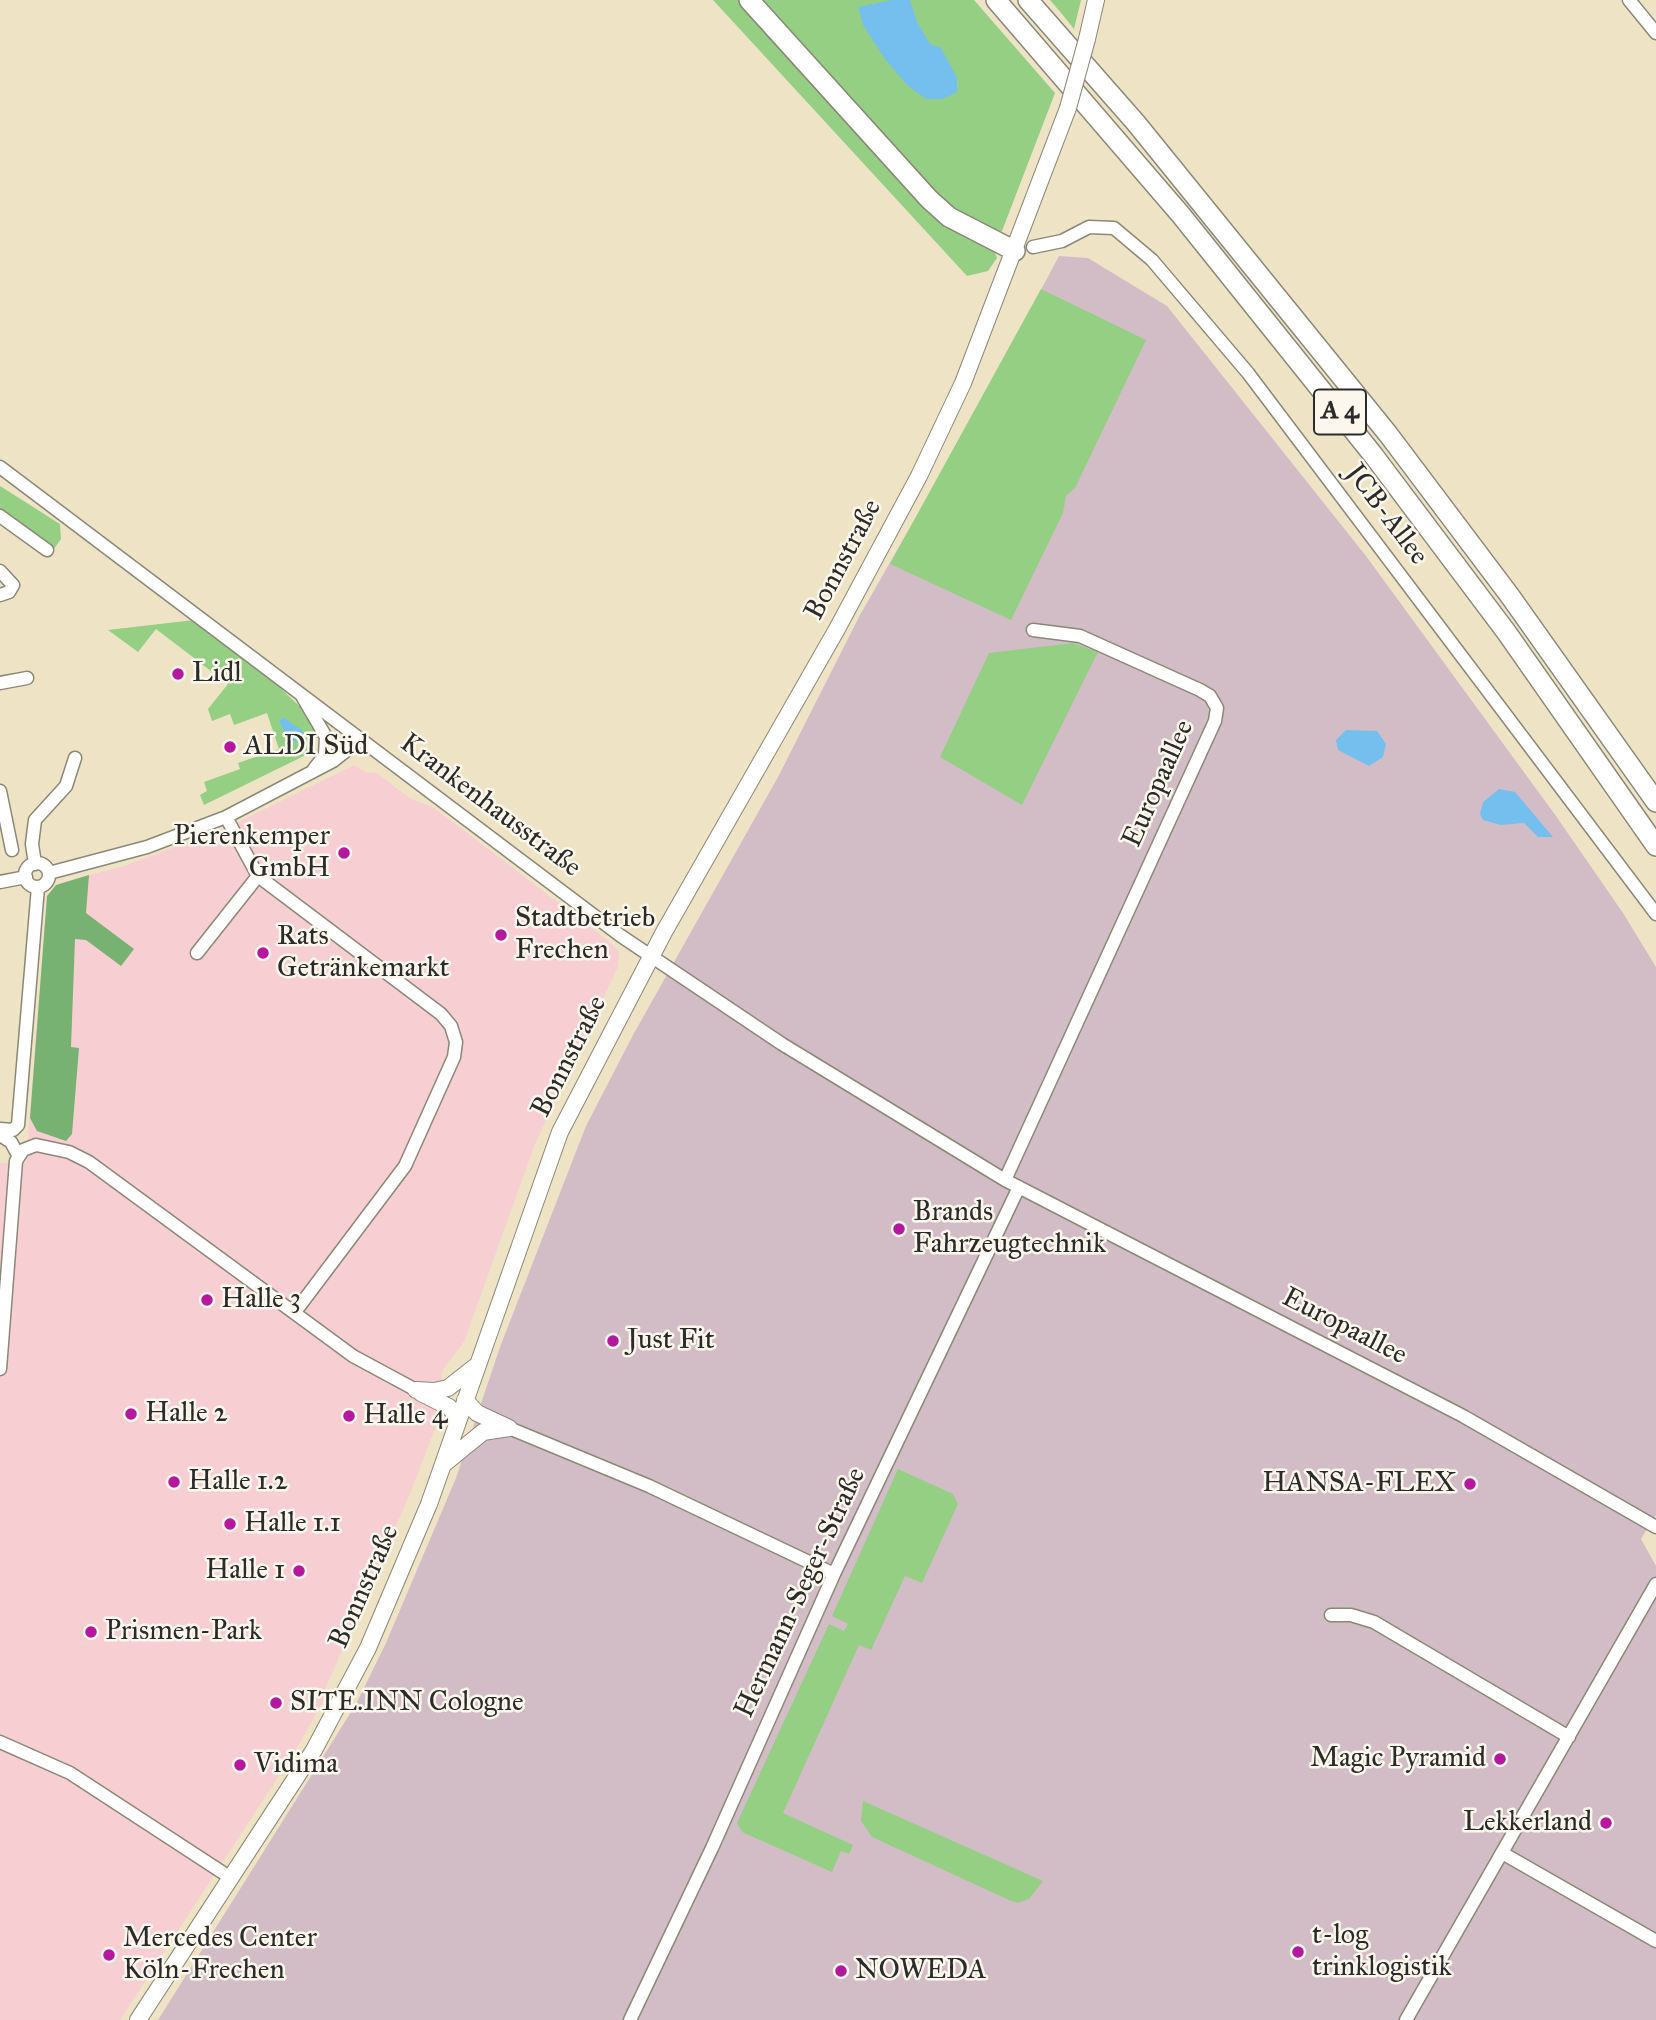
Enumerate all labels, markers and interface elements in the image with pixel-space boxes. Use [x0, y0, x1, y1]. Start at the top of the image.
road number: A 4 [1314, 390, 1366, 434]
street label: JCB-Allee [1337, 458, 1435, 572]
street label: Bonnstraße [798, 494, 890, 626]
place label: Lidl [192, 657, 242, 691]
marker: Lidl [170, 666, 186, 682]
street label: Europaallee [1116, 715, 1202, 853]
street label: Krankenhausstraße [393, 727, 587, 885]
place label: ALDI Süd [244, 730, 368, 764]
marker: ALDI Süd [222, 739, 238, 755]
place label: Pierenkemper GmbH [173, 820, 330, 886]
marker: Pierenkemper GmbH [336, 845, 352, 861]
place label: Stadtbetrieb Frechen [515, 902, 655, 968]
place label: Rats Getränkemarkt [277, 920, 449, 986]
marker: Stadtbetrieb Frechen [493, 927, 509, 943]
marker: Rats Getränkemarkt [255, 945, 271, 961]
street label: Bonnstraße [525, 991, 615, 1123]
place label: Brands Fahrzeugtechnik [913, 1196, 1106, 1262]
marker: Brands Fahrzeugtechnik [891, 1221, 907, 1237]
street label: Europaallee [1276, 1281, 1412, 1373]
place label: Halle 3 [221, 1283, 301, 1317]
marker: Halle 3 [199, 1292, 215, 1308]
place label: Just Fit [627, 1324, 715, 1358]
marker: Just Fit [605, 1333, 621, 1349]
place label: Halle 2 [145, 1397, 228, 1431]
place label: Halle 4 [363, 1399, 447, 1433]
marker: Halle 2 [123, 1406, 139, 1422]
marker: Halle 4 [341, 1408, 357, 1424]
street label: Hermann-Seger-Straße [728, 1463, 874, 1723]
place label: Halle 1.2 [188, 1465, 287, 1499]
place label: HANSA-FLEX [1262, 1467, 1456, 1501]
marker: Halle 1.2 [166, 1474, 182, 1490]
marker: HANSA-FLEX [1462, 1476, 1478, 1492]
place label: Halle 1.1 [244, 1507, 341, 1541]
marker: Halle 1.1 [222, 1516, 238, 1532]
street label: Bonnstraße [323, 1520, 407, 1654]
place label: Halle 1 [205, 1554, 285, 1588]
marker: Halle 1 [291, 1563, 307, 1579]
place label: Prismen-Park [105, 1615, 262, 1649]
marker: Prismen-Park [83, 1624, 99, 1640]
place label: SITE.INN Cologne [290, 1686, 524, 1720]
marker: SITE.INN Cologne [268, 1695, 284, 1711]
place label: Magic Pyramid [1310, 1742, 1486, 1776]
place label: Vidima [254, 1748, 338, 1782]
marker: Magic Pyramid [1492, 1751, 1508, 1767]
marker: Vidima [232, 1757, 248, 1773]
place label: Lekkerland [1463, 1806, 1592, 1840]
marker: Lekkerland [1598, 1815, 1614, 1831]
place label: t-log trinklogistik [1312, 1919, 1452, 1985]
place label: Mercedes Center Köln-Frechen [123, 1922, 317, 1988]
marker: t-log trinklogistik [1290, 1944, 1306, 1960]
marker: Mercedes Center Köln-Frechen [101, 1947, 117, 1963]
place label: NOWEDA [855, 1954, 986, 1988]
marker: NOWEDA [833, 1963, 849, 1979]

